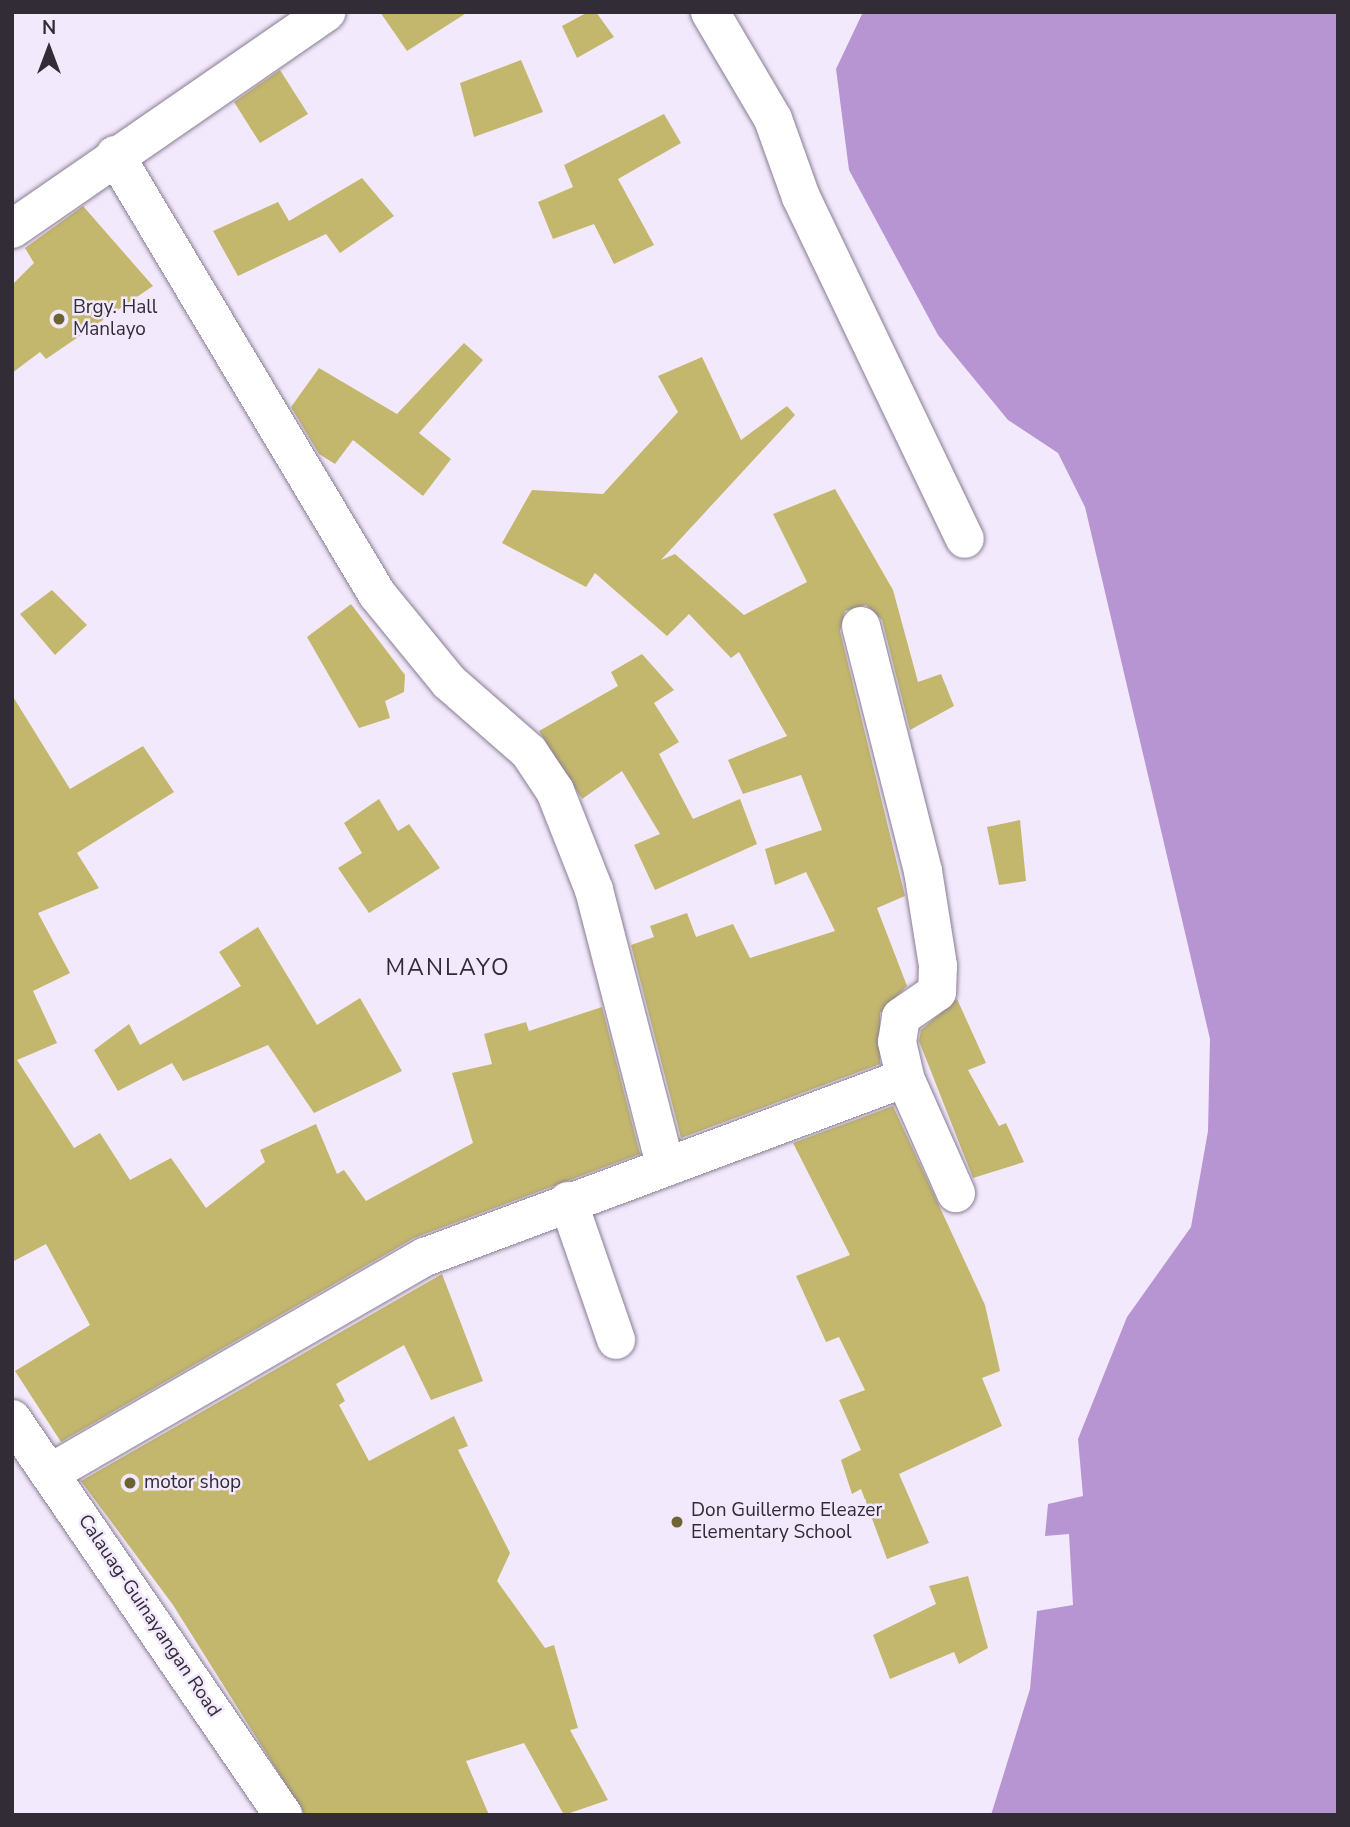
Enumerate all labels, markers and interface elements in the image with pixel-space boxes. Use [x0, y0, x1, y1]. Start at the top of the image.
north arrow [14, 14, 84, 84]
text: N [42, 15, 56, 41]
place label: Brgy. Hall Manlayo [73, 297, 157, 341]
marker: Brgy. Hall Manlayo [51, 311, 67, 327]
district label: MANLAYO [386, 954, 510, 982]
place label: motor shop [144, 1472, 241, 1494]
marker: motor shop [122, 1475, 138, 1491]
place label: Don Guillermo Eleazer Elementary School [691, 1500, 882, 1544]
street label: Calauag-Guinayangan Road [73, 1510, 225, 1722]
marker: Don Guillermo Eleazer Elementary School [669, 1514, 685, 1530]

